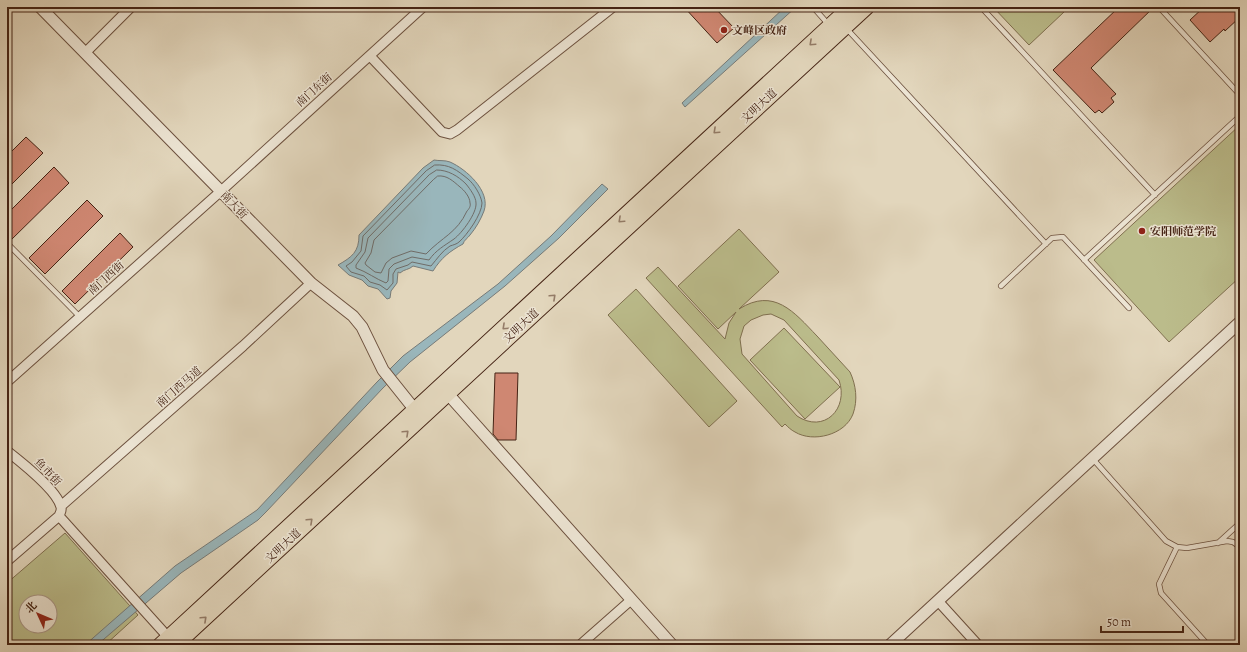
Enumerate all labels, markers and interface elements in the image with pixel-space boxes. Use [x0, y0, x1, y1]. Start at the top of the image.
place label: 文峰区政府 [732, 23, 787, 38]
marker: 文峰区政府 [719, 25, 729, 35]
one-way arrow [809, 38, 816, 45]
street label: 南门东街 [293, 70, 335, 110]
street label: 文明大道 [738, 86, 780, 126]
one-way arrow [713, 127, 721, 134]
street label: 南大街 [217, 188, 251, 222]
one-way arrow [618, 215, 626, 222]
place label: 安阳师范学院 [1150, 224, 1217, 239]
marker: 安阳师范学院 [1137, 226, 1147, 236]
street label: 南门西街 [85, 258, 127, 298]
one-way arrow [548, 294, 556, 302]
street label: 文明大道 [500, 306, 542, 346]
one-way arrow [502, 322, 509, 329]
street label: 南门西马道 [153, 363, 205, 411]
one-way arrow [401, 430, 409, 438]
street label: 鱼市街 [31, 455, 65, 489]
one-way arrow [305, 518, 313, 526]
street label: 文明大道 [262, 526, 304, 566]
north arrow [18, 594, 58, 634]
text: 北 [22, 598, 40, 617]
scale bar [1101, 608, 1183, 634]
text: 50 m [1107, 614, 1131, 630]
one-way arrow [200, 616, 207, 623]

